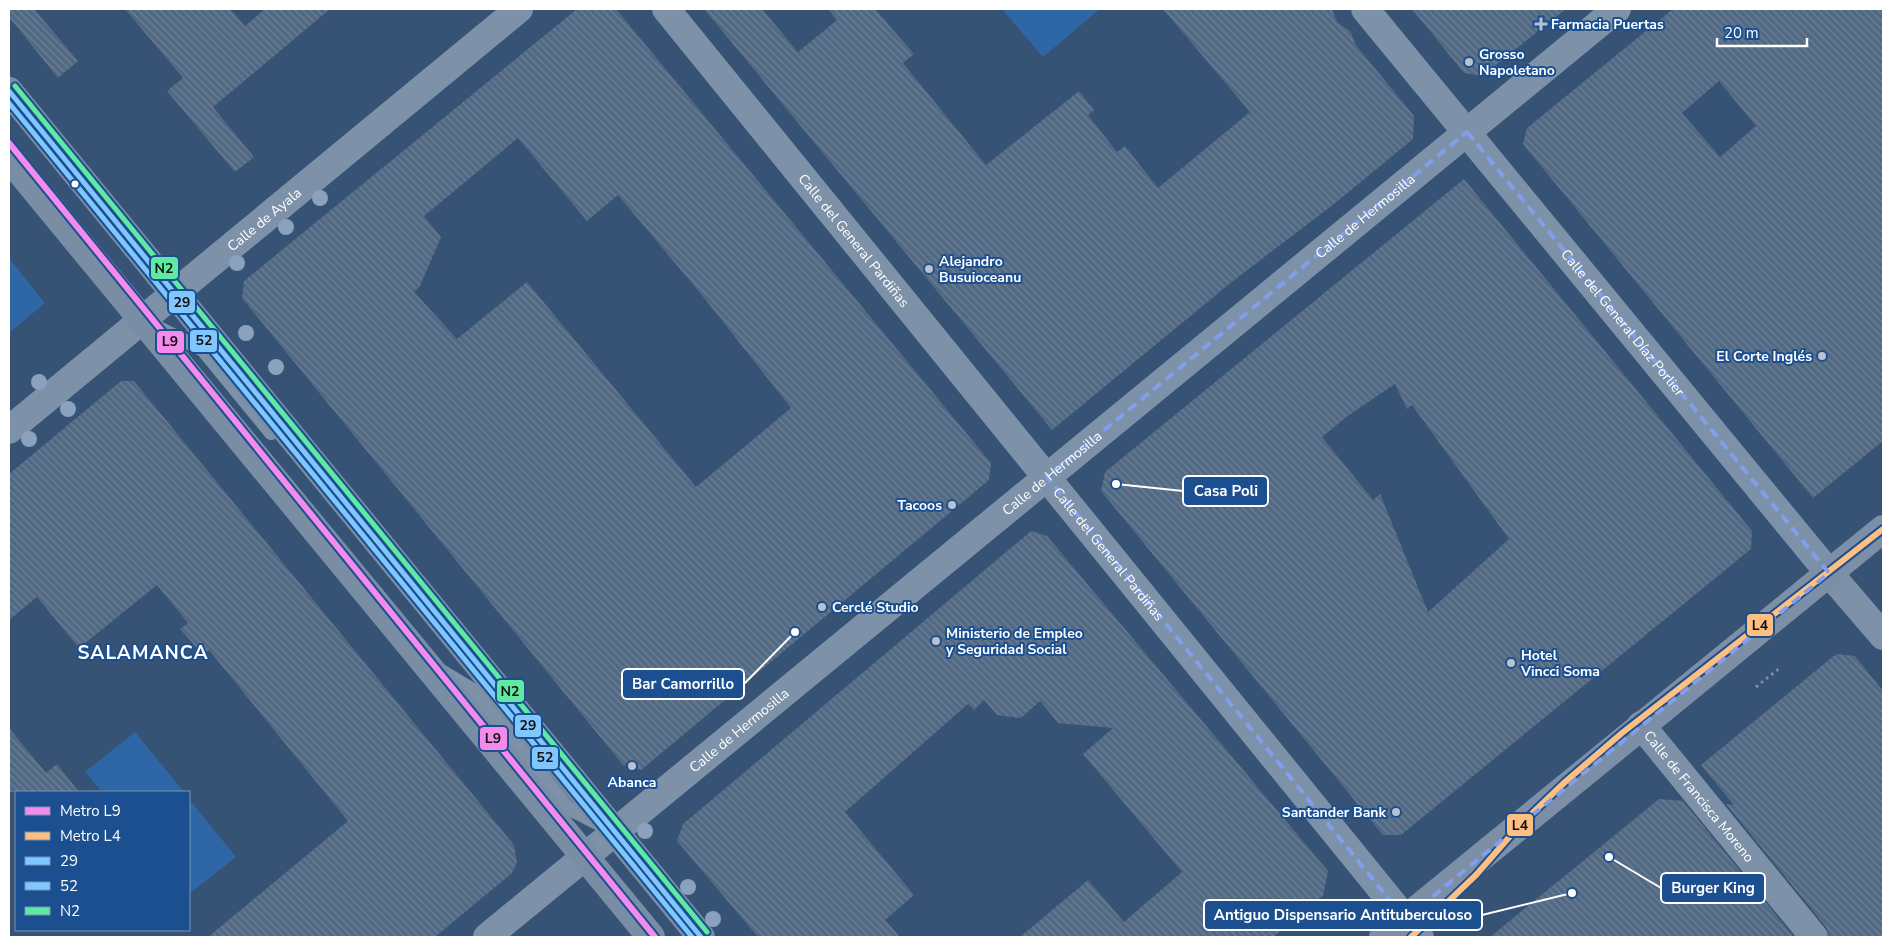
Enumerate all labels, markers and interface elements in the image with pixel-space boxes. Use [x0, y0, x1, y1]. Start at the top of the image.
place label: Farmacia Puertas [1551, 15, 1664, 34]
scale bar [1717, 15, 1807, 47]
marker: Farmacia Puertas [1535, 18, 1547, 30]
text: 20 m [1724, 23, 1759, 43]
place label: Grosso Napoletano [1479, 45, 1555, 80]
marker: Grosso Napoletano [1463, 56, 1475, 68]
street label: Calle del General Pardiñas [794, 170, 914, 312]
street label: Calle de Hermosilla [1311, 170, 1419, 263]
unlabelled marker [70, 179, 80, 189]
street label: Calle de Ayala [223, 183, 306, 256]
street label: Calle del General Díaz Porlier [1556, 245, 1689, 400]
place label: Alejandro Busuioceanu [939, 252, 1021, 287]
line badge: N2 [150, 256, 179, 280]
text: N2 [155, 259, 173, 278]
marker: Alejandro Busuioceanu [923, 263, 935, 275]
line badge: 29 [168, 290, 196, 314]
text: 29 [174, 293, 190, 312]
line badge: 52 [189, 329, 218, 353]
line badge: L9 [156, 330, 185, 354]
text: 52 [196, 331, 212, 350]
text: L9 [162, 332, 178, 351]
place label: El Corte Inglés [1716, 347, 1812, 366]
marker: El Corte Inglés [1816, 350, 1828, 362]
street label: Calle de Hermosilla [998, 427, 1106, 520]
callout: Casa Poli [1183, 476, 1268, 506]
text: Casa Poli [1194, 481, 1258, 501]
street label: Calle del General Pardiñas [1048, 483, 1168, 625]
place label: Tacoos [897, 496, 942, 515]
marker: Tacoos [946, 499, 958, 511]
place label: Cerclé Studio [832, 598, 919, 617]
marker: Cerclé Studio [816, 601, 828, 613]
line badge: L4 [1746, 613, 1774, 637]
text: L4 [1752, 616, 1769, 635]
place label: Ministerio de Empleo y Seguridad Social [945, 624, 1083, 659]
marker: Ministerio de Empleo y Seguridad Social [930, 635, 942, 647]
district label: SALAMANCA [77, 640, 209, 666]
place label: Hotel Vincci Soma [1520, 646, 1600, 681]
marker: Hotel Vincci Soma [1505, 657, 1517, 669]
callout: Bar Camorrillo [622, 669, 744, 699]
text: Bar Camorrillo [632, 674, 734, 694]
line badge: N2 [496, 679, 525, 703]
text: N2 [501, 682, 519, 701]
street label: Calle de Hermosilla [685, 684, 793, 777]
line badge: 29 [514, 714, 542, 738]
text: 29 [520, 716, 536, 735]
line badge: L9 [479, 726, 508, 751]
street label: Calle de Francisca Moreno [1639, 727, 1758, 867]
text: L9 [485, 729, 501, 748]
line badge: 52 [531, 746, 559, 770]
text: 52 [537, 748, 553, 767]
marker: Abanca [626, 760, 638, 772]
place label: Abanca [608, 773, 656, 792]
legend [15, 791, 190, 931]
text: Metro L9 [60, 801, 121, 821]
place label: Santander Bank [1282, 803, 1386, 822]
marker: Santander Bank [1390, 806, 1402, 818]
line badge: L4 [1506, 813, 1534, 837]
text: L4 [1512, 816, 1529, 835]
text: Metro L4 [60, 826, 121, 846]
text: 29 [60, 851, 78, 871]
callout: Burger King [1661, 873, 1765, 903]
text: 52 [60, 876, 78, 896]
text: Burger King [1671, 878, 1755, 898]
callout: Antiguo Dispensario Antituberculoso [1204, 900, 1482, 930]
text: N2 [60, 901, 80, 921]
text: Antiguo Dispensario Antituberculoso [1214, 905, 1472, 925]

